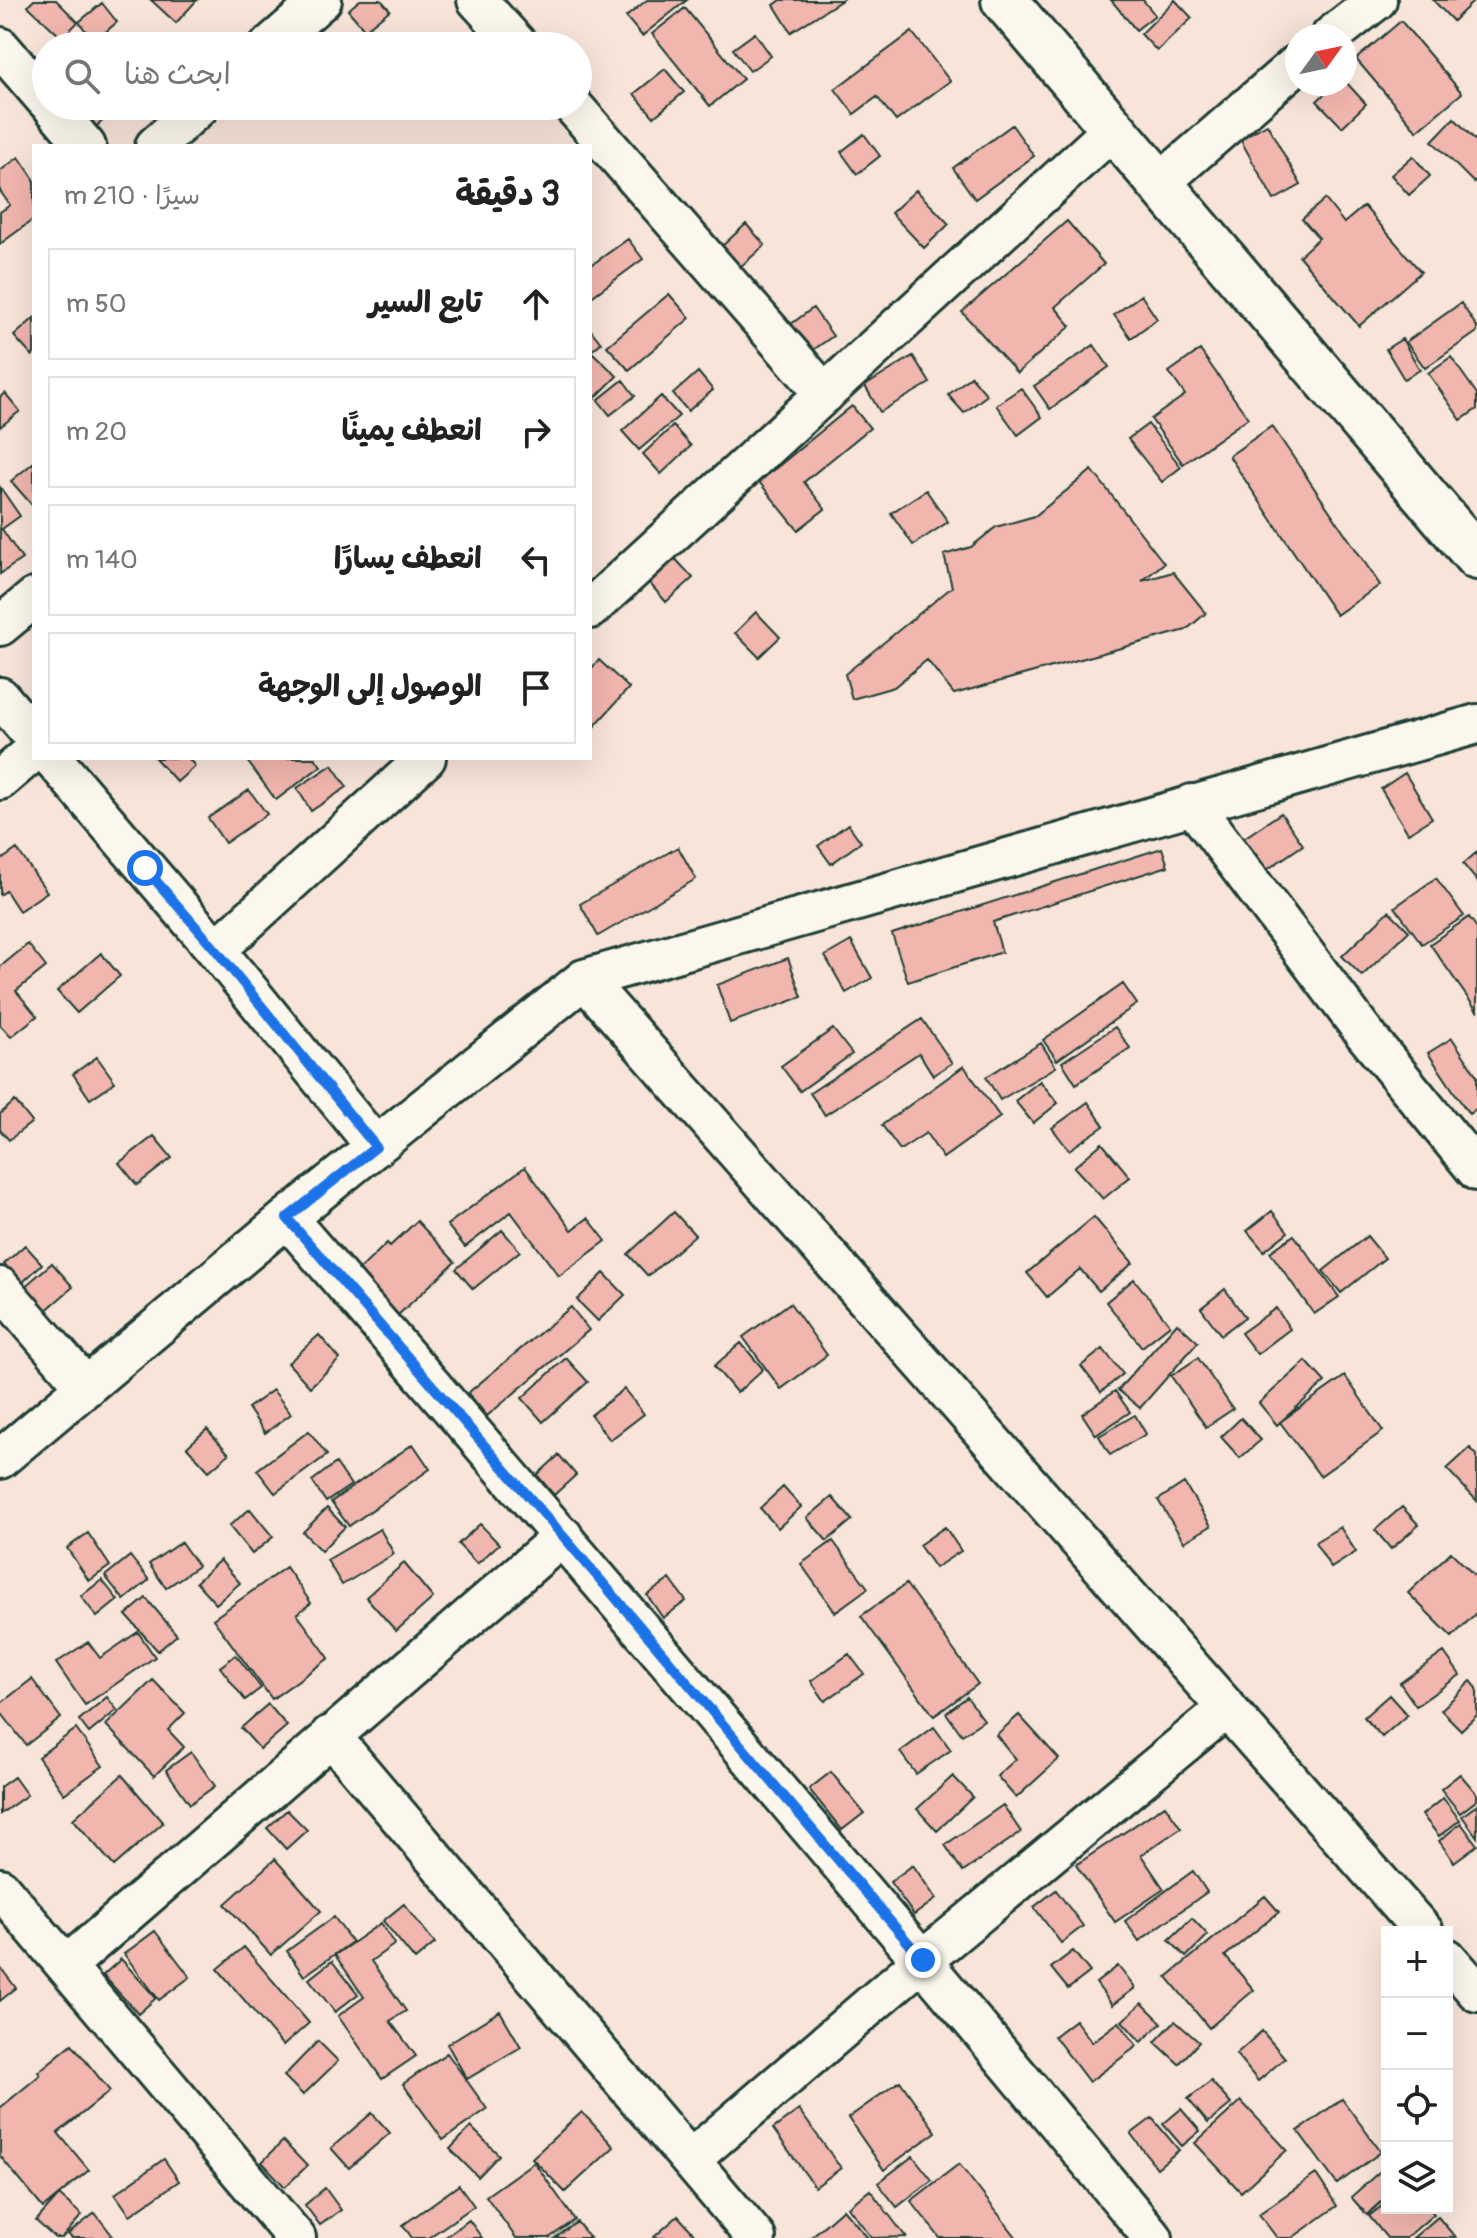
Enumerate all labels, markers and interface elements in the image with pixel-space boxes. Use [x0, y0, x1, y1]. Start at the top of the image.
north arrow [1285, 24, 1357, 96]
search box [32, 32, 592, 120]
icon: search [60, 54, 104, 98]
text: ابحث هنا [124, 56, 231, 93]
text: 3 دقيقة [455, 173, 560, 216]
text: سيرًا · 210 m [64, 180, 200, 212]
icon: ahead [514, 282, 558, 326]
text: تابع السير [369, 284, 482, 321]
text: 50 m [66, 288, 127, 320]
icon: right [514, 410, 558, 454]
text: انعطف يمينًا [342, 412, 482, 449]
text: 20 m [66, 416, 127, 448]
icon: left [514, 538, 558, 582]
text: انعطف يسارًا [334, 540, 482, 577]
text: 140 m [66, 544, 138, 576]
icon: arrive [514, 666, 558, 710]
text: الوصول إلى الوجهة [258, 668, 482, 705]
route start [127, 850, 163, 886]
map controls [1381, 1926, 1453, 2214]
button: + [1381, 1926, 1453, 1998]
route end [905, 1942, 941, 1978]
button: − [1381, 1998, 1453, 2070]
button: locate [1381, 2070, 1453, 2142]
button: layers [1381, 2142, 1453, 2214]

